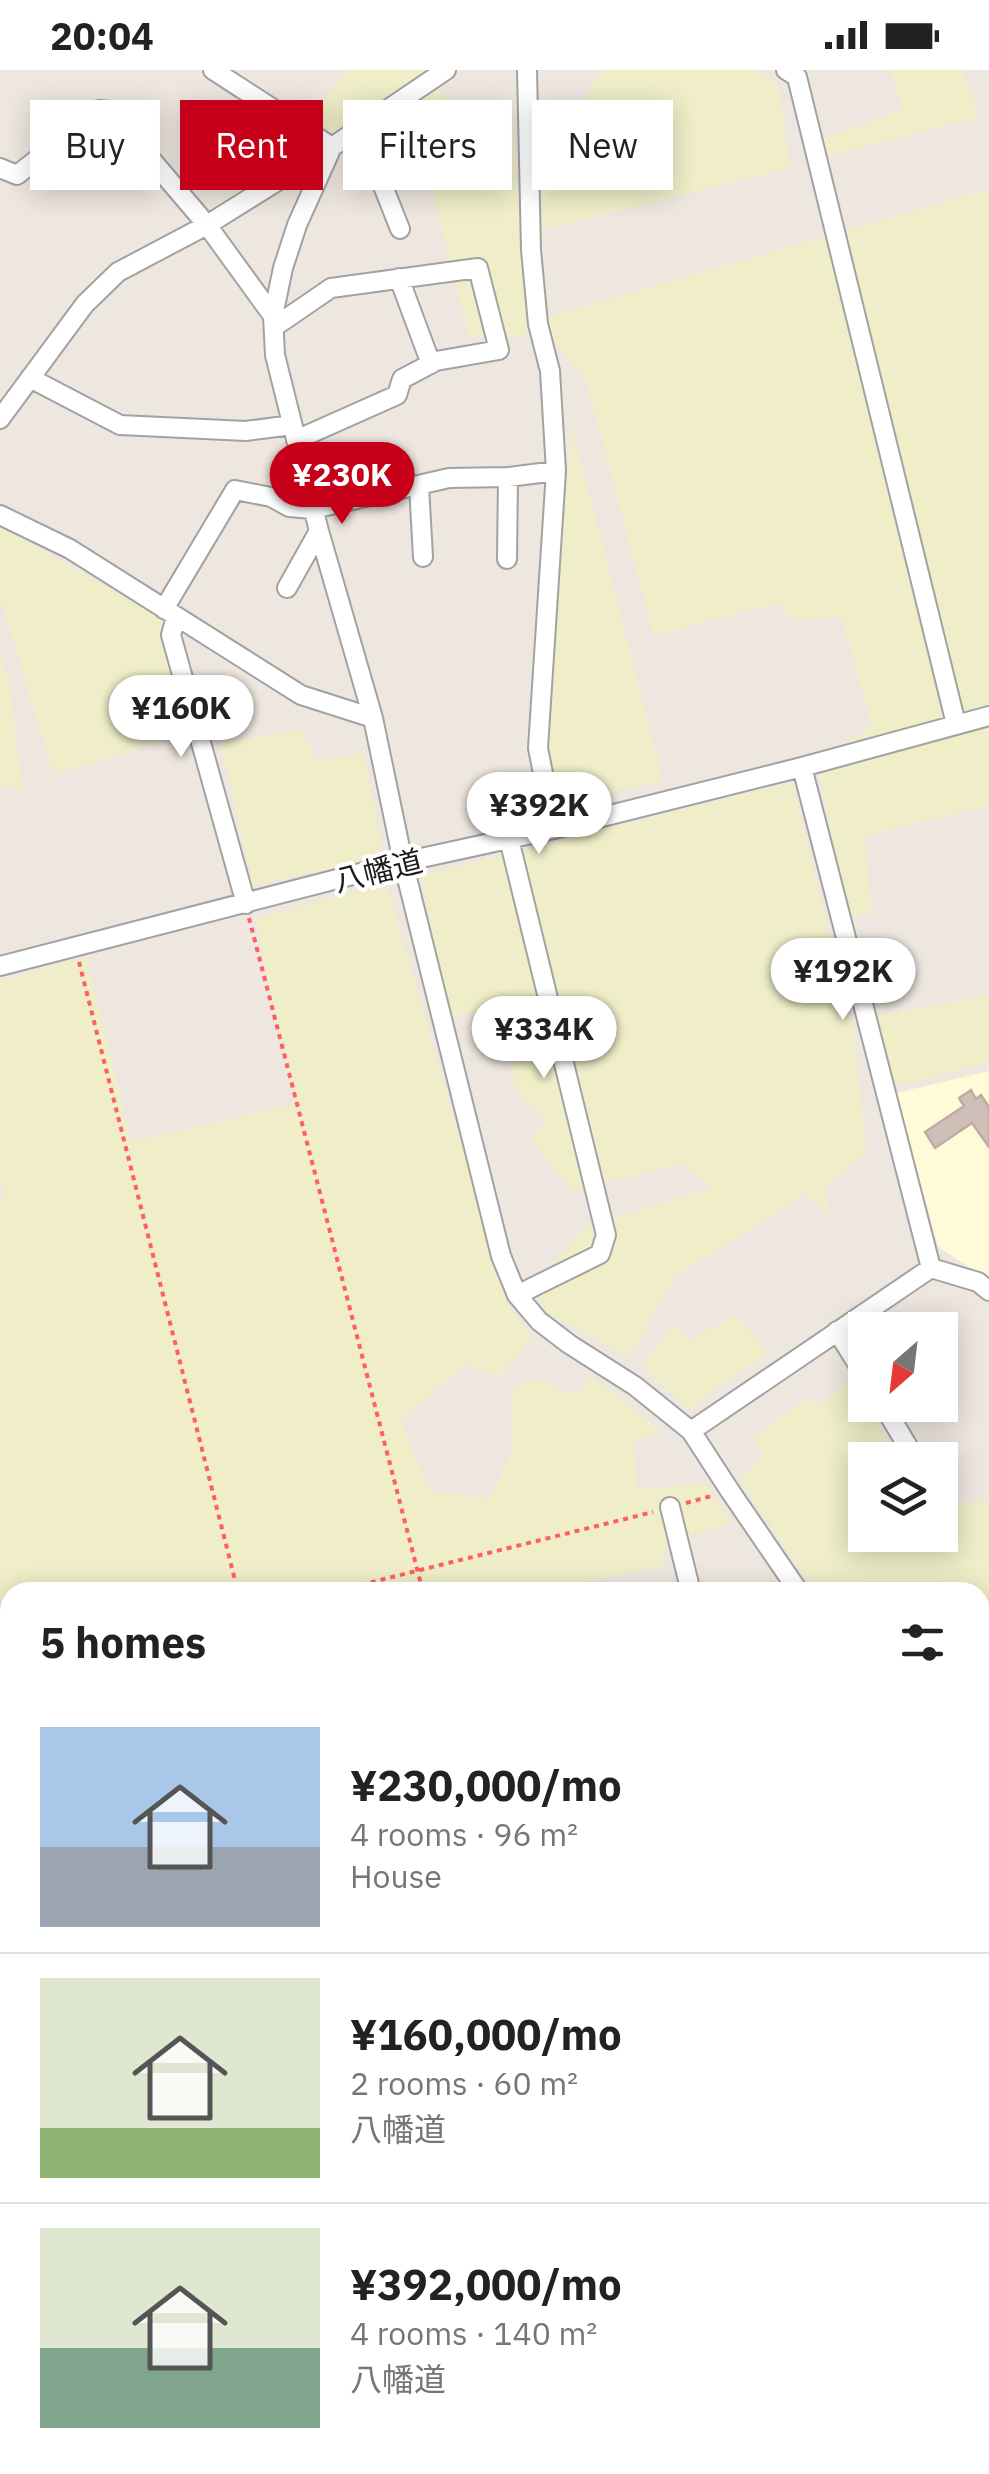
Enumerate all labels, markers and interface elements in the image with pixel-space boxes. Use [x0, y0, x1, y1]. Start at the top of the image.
text: 20:04 [50, 11, 154, 60]
chip: Buy [30, 100, 160, 190]
chip: Rent [180, 100, 323, 190]
chip: Filters [343, 100, 512, 190]
chip: New [532, 100, 673, 190]
pin: ¥230K [272, 442, 412, 527]
text: ¥230K [292, 453, 392, 495]
pin: ¥160K [111, 675, 251, 760]
text: ¥160K [131, 686, 231, 728]
pin: ¥392K [469, 772, 609, 857]
text: ¥392K [489, 783, 589, 825]
street label: 八幡道 [330, 840, 426, 900]
pin: ¥192K [773, 938, 913, 1023]
text: ¥192K [793, 949, 893, 991]
pin: ¥334K [474, 996, 614, 1081]
text: ¥334K [494, 1007, 594, 1049]
north arrow [848, 1312, 958, 1422]
map controls [848, 1312, 958, 1552]
button: layers [848, 1442, 958, 1552]
text: 5 homes [40, 1615, 206, 1670]
icon: filters [895, 1615, 950, 1670]
text: ¥230,000/mo [350, 1758, 622, 1813]
icon: home [120, 1767, 240, 1887]
text: 4 rooms · 96 m² [350, 1813, 578, 1855]
text: House [350, 1855, 442, 1897]
text: ¥160,000/mo [350, 2007, 622, 2062]
icon: home [120, 2018, 240, 2138]
text: 2 rooms · 60 m² [350, 2062, 578, 2104]
text: 八幡道 [350, 2108, 446, 2150]
text: ¥392,000/mo [350, 2257, 622, 2312]
icon: home [120, 2268, 240, 2388]
text: 4 rooms · 140 m² [350, 2312, 597, 2354]
text: 八幡道 [350, 2358, 446, 2400]

